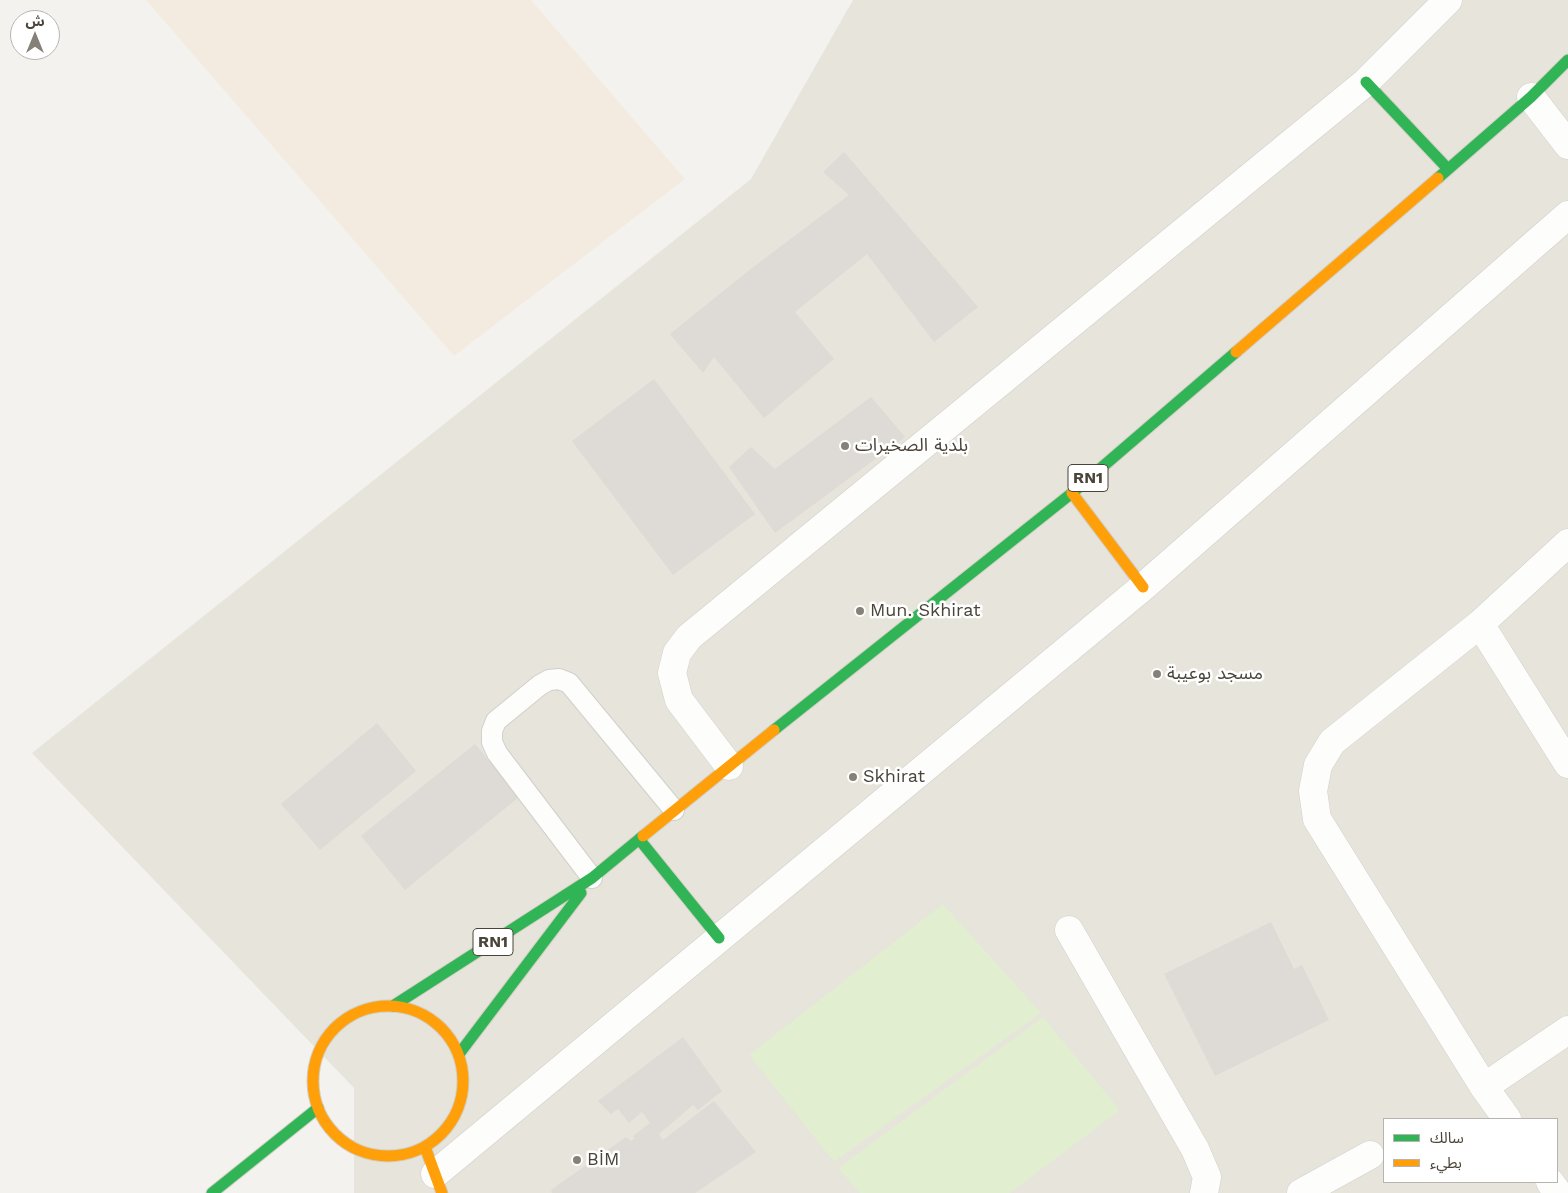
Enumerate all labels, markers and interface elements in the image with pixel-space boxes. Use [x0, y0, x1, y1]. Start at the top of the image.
north arrow [10, 10, 60, 60]
text: ش [25, 13, 45, 29]
place label: بلدية الصخيرات [855, 435, 968, 457]
marker: بلدية الصخيرات [839, 440, 851, 452]
road number: RN1 [1068, 464, 1108, 492]
place label: Mun. Skhirat [870, 600, 981, 622]
marker: Mun. Skhirat [854, 605, 866, 617]
place label: مسجد بوعيبة [1167, 663, 1263, 685]
marker: مسجد بوعيبة [1151, 668, 1163, 680]
place label: Skhirat [863, 766, 925, 788]
marker: Skhirat [847, 771, 859, 783]
road number: RN1 [473, 929, 513, 956]
legend [1383, 1118, 1558, 1183]
text: سالك [1430, 1129, 1464, 1147]
place label: BİM [587, 1149, 619, 1171]
marker: BİM [571, 1154, 583, 1166]
text: بطيء [1430, 1154, 1462, 1172]

